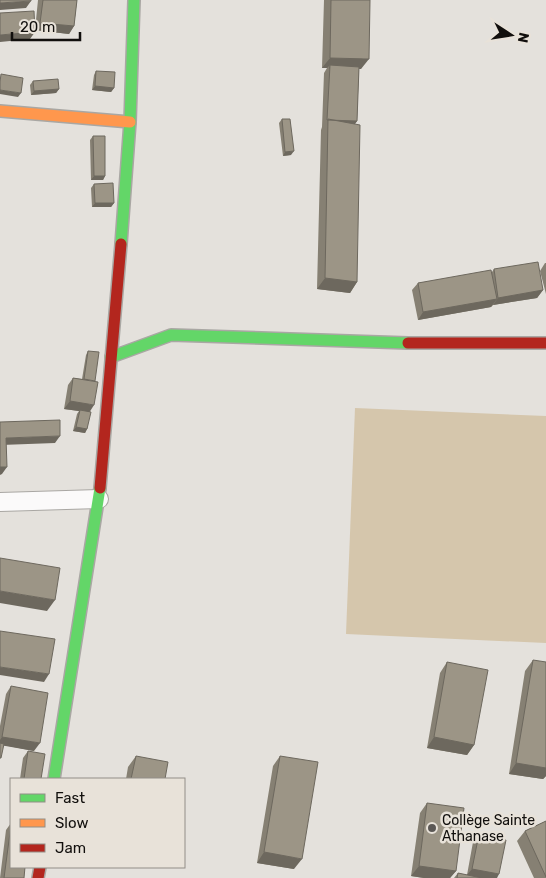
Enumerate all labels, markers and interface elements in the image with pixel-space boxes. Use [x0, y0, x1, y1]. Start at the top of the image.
scale bar [12, 10, 80, 42]
north arrow [486, 10, 536, 60]
text: 20 m [20, 18, 55, 36]
text: N [514, 31, 533, 44]
legend [10, 778, 185, 868]
text: Fast [55, 789, 85, 807]
place label: Collège Sainte Athanase [442, 812, 535, 845]
text: Slow [55, 814, 88, 832]
marker: Collège Sainte Athanase [426, 822, 438, 834]
text: Jam [55, 839, 86, 857]

